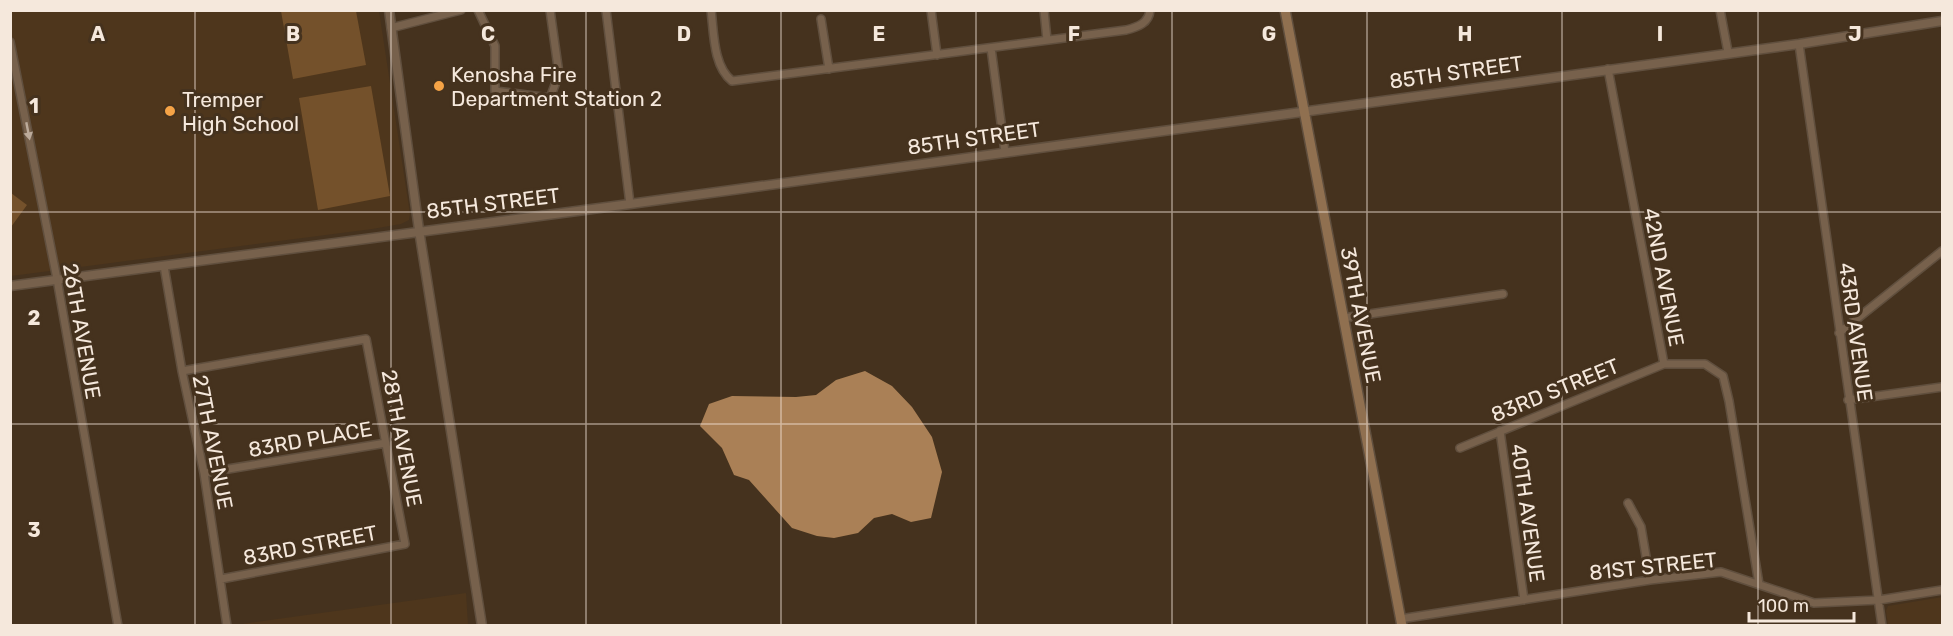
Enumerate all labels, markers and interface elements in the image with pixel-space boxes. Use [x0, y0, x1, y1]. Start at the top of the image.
text: A [91, 22, 106, 46]
text: B [286, 22, 300, 46]
text: C [481, 22, 495, 46]
text: D [677, 22, 691, 46]
text: E [873, 22, 885, 46]
text: F [1068, 22, 1080, 46]
text: G [1262, 22, 1276, 46]
text: H [1458, 22, 1472, 46]
text: I [1657, 22, 1663, 46]
text: J [1848, 22, 1862, 46]
street label: 85TH STREET [1388, 50, 1524, 94]
place label: Kenosha Fire Department Station 2 [451, 62, 662, 111]
marker: Kenosha Fire Department Station 2 [432, 79, 446, 93]
place label: Tremper High School [182, 87, 299, 136]
text: 1 [29, 94, 39, 118]
marker: Tremper High School [163, 104, 177, 118]
street label: 85TH STREET [906, 116, 1042, 160]
one-way arrow [24, 122, 33, 141]
street label: 85TH STREET [425, 182, 561, 224]
street label: 42ND AVENUE [1638, 206, 1690, 348]
street label: 39TH AVENUE [1336, 245, 1386, 385]
street label: 26TH AVENUE [58, 261, 106, 401]
street label: 43RD AVENUE [1834, 261, 1878, 403]
text: 2 [28, 306, 41, 330]
street label: 83RD STREET [1487, 353, 1623, 427]
street label: 28TH AVENUE [376, 367, 428, 509]
street label: 27TH AVENUE [188, 373, 238, 511]
street label: 83RD PLACE [246, 416, 374, 462]
street label: 40TH AVENUE [1506, 442, 1550, 584]
text: 3 [27, 518, 41, 542]
street label: 83RD STREET [241, 520, 379, 570]
street label: 81ST STREET [1588, 547, 1718, 585]
scale bar [1749, 585, 1854, 623]
text: 100 m [1758, 595, 1809, 617]

